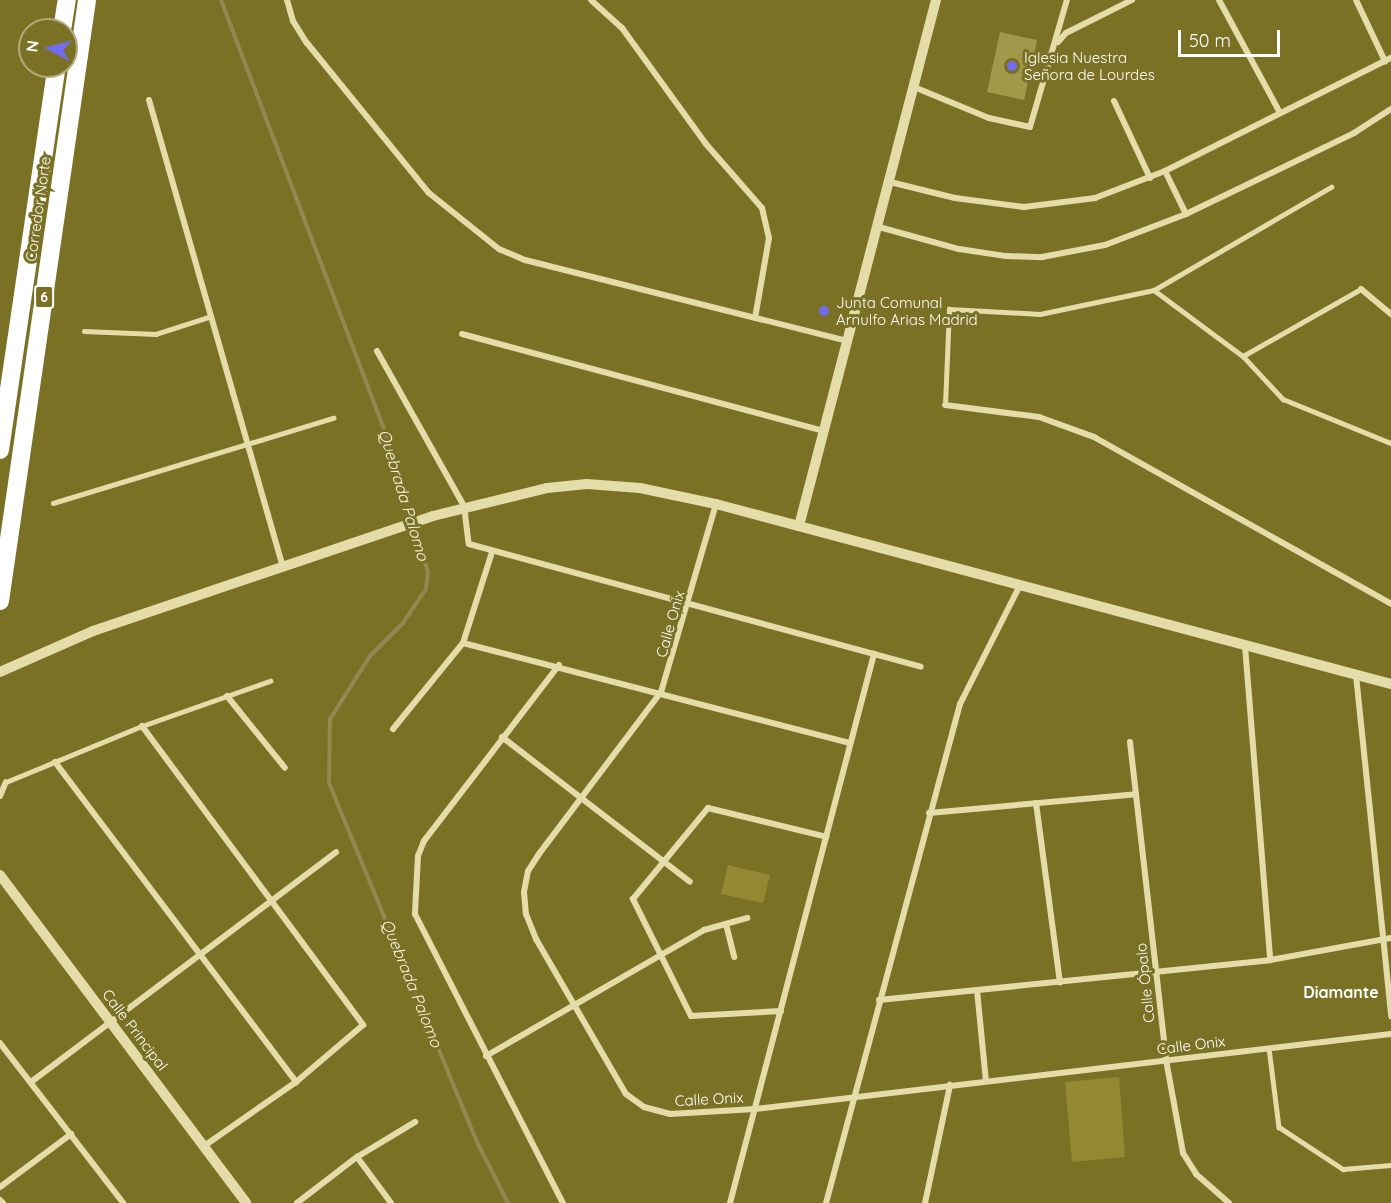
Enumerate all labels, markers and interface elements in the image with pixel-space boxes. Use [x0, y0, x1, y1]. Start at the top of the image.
north arrow [18, 18, 78, 78]
scale bar [1181, 18, 1283, 56]
text: 50 m [1189, 29, 1231, 52]
text: N [21, 39, 43, 53]
place label: Iglesia Nuestra Señora de Lourdes [1024, 48, 1155, 83]
marker: Iglesia Nuestra Señora de Lourdes [1005, 59, 1019, 73]
street label: Corredor Norte [22, 155, 54, 263]
road number: 6 [34, 286, 54, 308]
place label: Junta Comunal Arnulfo Arias Madrid [836, 293, 978, 328]
marker: Junta Comunal Arnulfo Arias Madrid [817, 304, 831, 318]
water label: Quebrada Palomo [375, 427, 433, 563]
street label: Calle Onix [652, 588, 688, 660]
water label: Quebrada Palomo [378, 916, 446, 1050]
street label: Calle Ópalo [1132, 942, 1158, 1024]
district label: Diamante [1303, 982, 1379, 1002]
street label: Calle Principal [99, 986, 171, 1074]
street label: Calle Onix [1156, 1032, 1226, 1058]
street label: Calle Onix [674, 1088, 744, 1110]

